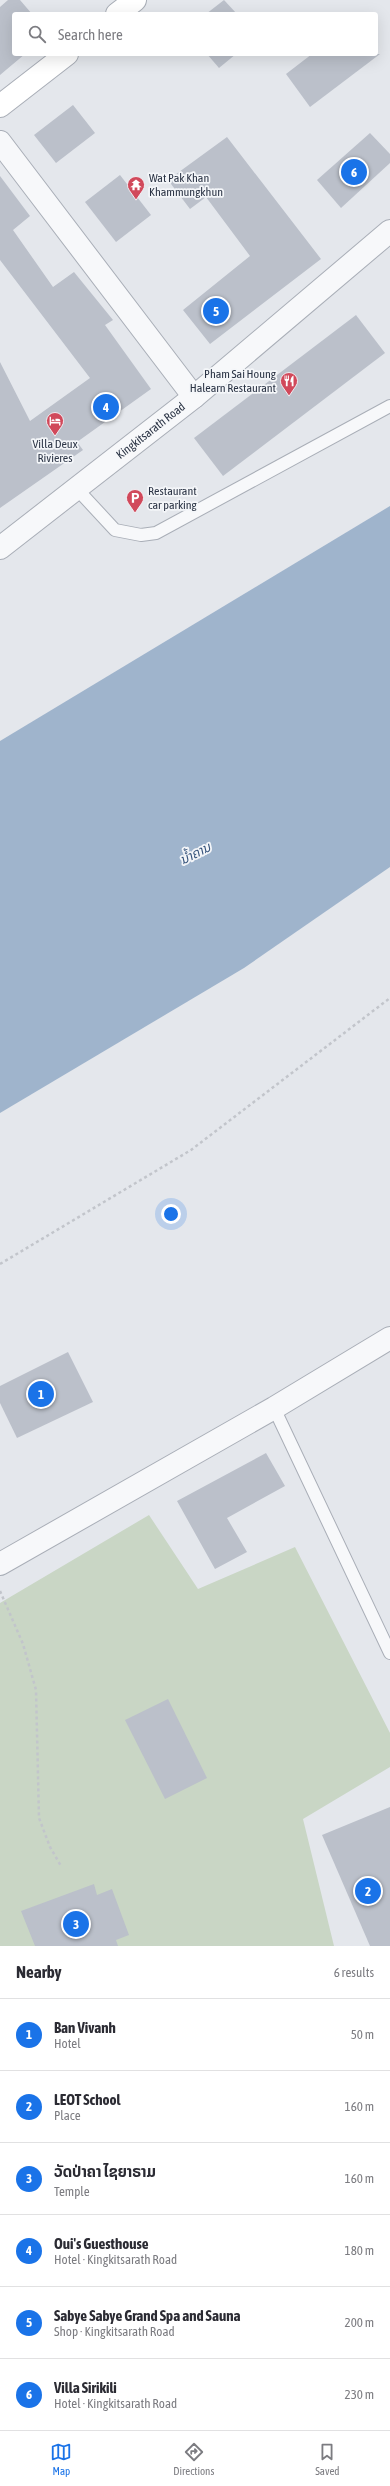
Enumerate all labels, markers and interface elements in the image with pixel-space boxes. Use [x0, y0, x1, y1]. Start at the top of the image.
search box [12, 12, 378, 56]
icon: search [26, 23, 48, 45]
text: Search here [58, 26, 123, 43]
pin: 6 [341, 157, 367, 187]
place label: Wat Pak Khan Khammungkhun [149, 171, 223, 199]
temple icon: Wat Pak Khan Khammungkhun [126, 175, 146, 200]
pin: 5 [203, 296, 229, 326]
place label: Pham Sai Houng Halearn Restaurant [190, 367, 277, 395]
restaurant icon: Pham Sai Houng Halearn Restaurant [279, 371, 299, 396]
pin: 4 [93, 392, 119, 422]
street label: Kingkitsarath Road [113, 400, 188, 462]
hotel icon: Villa Deux Rivieres [45, 411, 65, 436]
place label: Villa Deux Rivieres [32, 437, 78, 465]
place label: Restaurant car parking [148, 484, 198, 512]
parking icon: Restaurant car parking [125, 488, 145, 513]
water label: ນ້ຳຄານ [176, 837, 214, 867]
your location [161, 1204, 181, 1224]
pin: 1 [28, 1379, 54, 1409]
pin: 2 [355, 1876, 381, 1906]
pin: 3 [63, 1909, 89, 1939]
text: Nearby [16, 1962, 62, 1982]
text: 6 results [334, 1965, 374, 1980]
text: Ban Vivanh [54, 2019, 116, 2036]
text: 1 [26, 2027, 32, 2042]
text: 50 m [351, 2027, 374, 2042]
text: Hotel [54, 2036, 81, 2051]
text: LEOT School [54, 2091, 121, 2108]
text: 2 [26, 2099, 32, 2114]
text: 160 m [345, 2099, 374, 2114]
text: Place [54, 2108, 81, 2123]
text: ວັດປ່າຄາ ໄຊຍາຣາມ [54, 2163, 156, 2180]
text: 3 [26, 2171, 32, 2186]
text: 160 m [345, 2171, 374, 2186]
text: Temple [54, 2184, 90, 2199]
text: Oui's Guesthouse [54, 2235, 149, 2252]
text: 4 [26, 2243, 32, 2258]
text: 180 m [345, 2243, 374, 2258]
text: Hotel · Kingkitsarath Road [54, 2252, 177, 2267]
text: Sabye Sabye Grand Spa and Sauna [54, 2307, 240, 2324]
text: 5 [26, 2315, 32, 2330]
text: 200 m [345, 2315, 374, 2330]
text: Shop · Kingkitsarath Road [54, 2324, 175, 2339]
text: Villa Sirikili [54, 2379, 117, 2396]
text: 6 [26, 2387, 32, 2402]
text: 230 m [345, 2387, 374, 2402]
text: Hotel · Kingkitsarath Road [54, 2396, 177, 2411]
tab: Map [50, 2441, 72, 2477]
tab: Directions [173, 2441, 214, 2477]
tab: Saved [315, 2441, 340, 2477]

